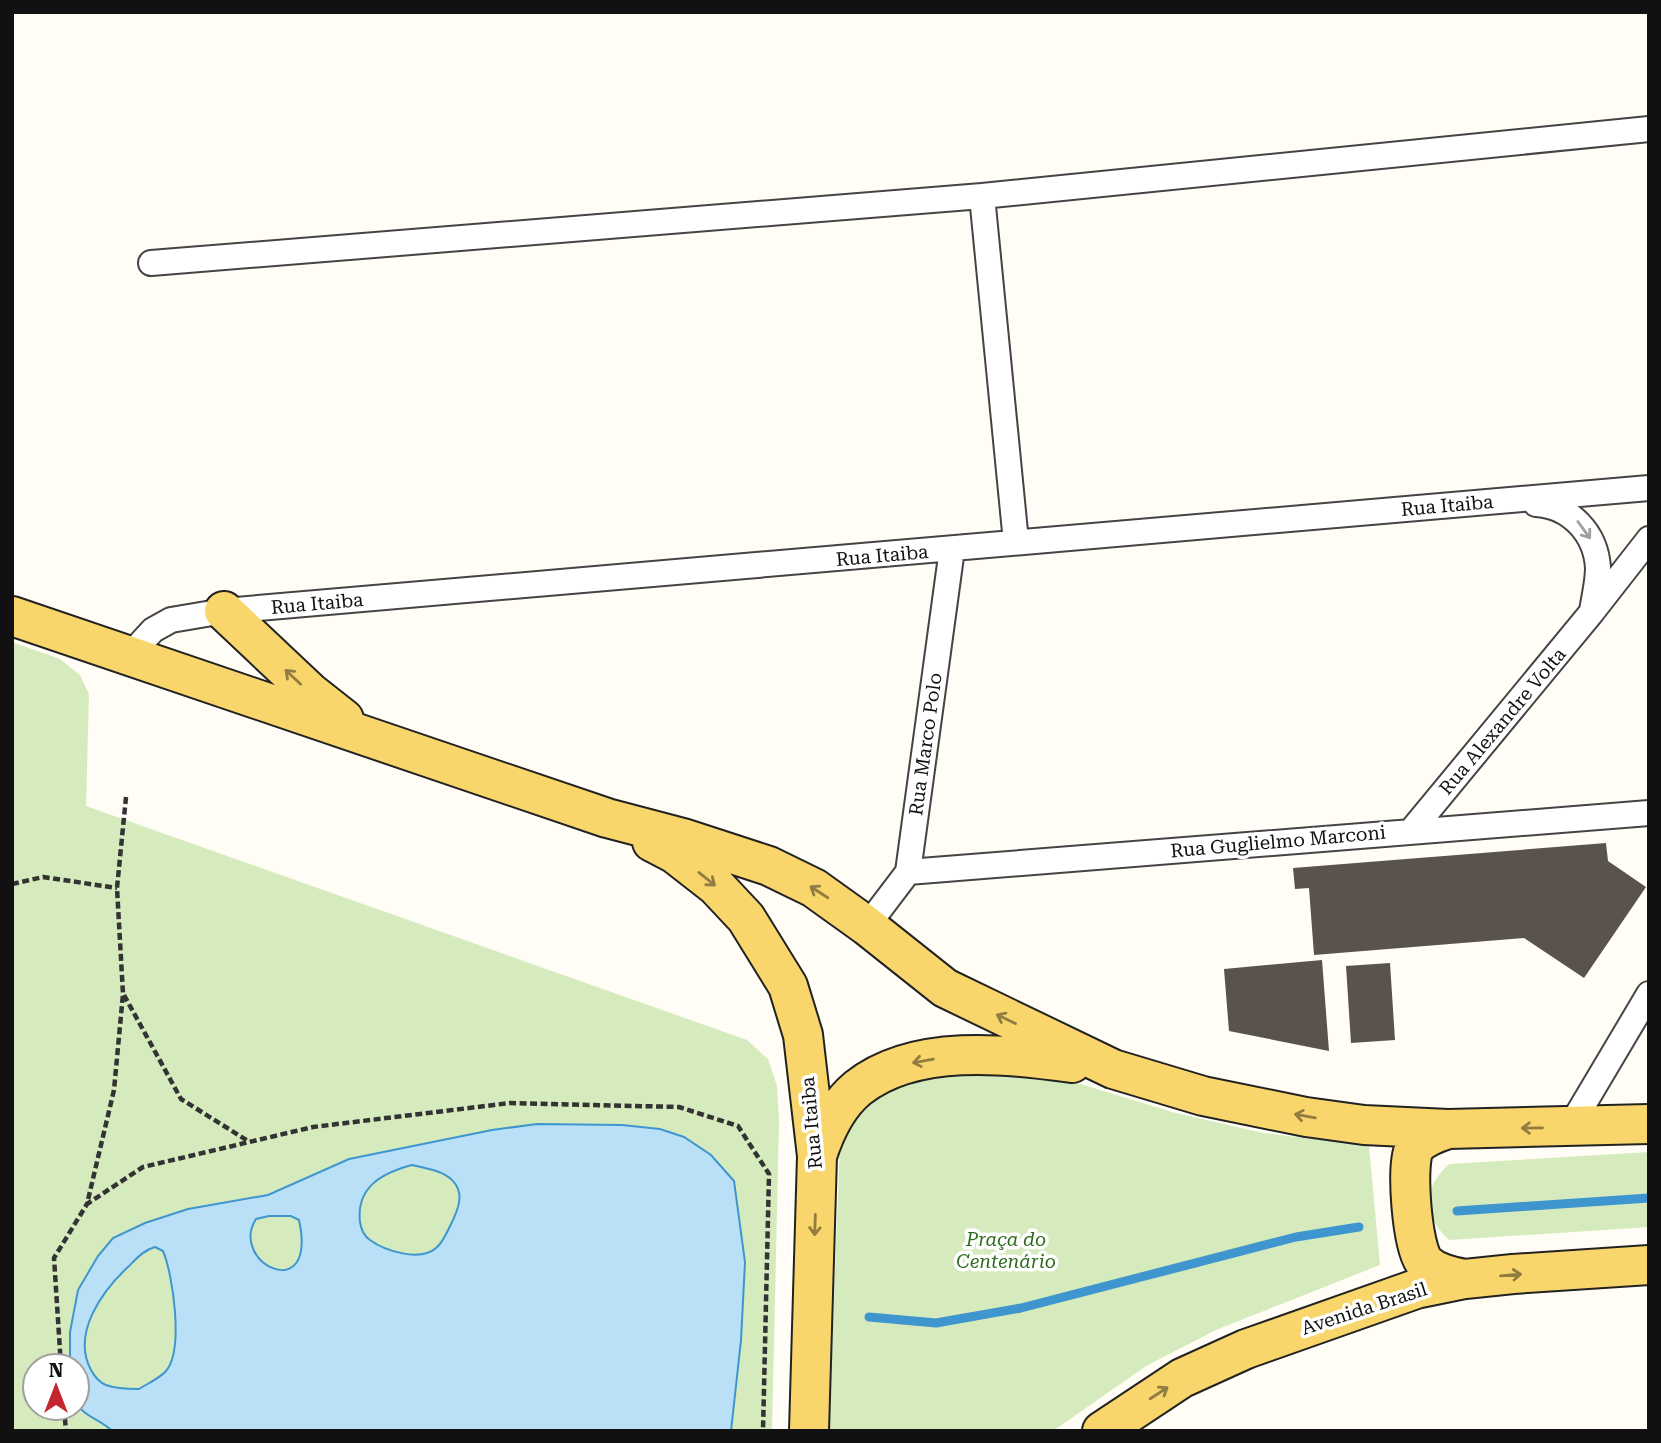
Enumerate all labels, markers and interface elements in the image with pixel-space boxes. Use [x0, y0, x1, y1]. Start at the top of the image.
street label: Rua Itaiba [1400, 490, 1495, 521]
one-way arrow [1576, 520, 1591, 539]
street label: Rua Itaiba [835, 540, 930, 571]
street label: Rua Itaiba [270, 588, 365, 619]
street label: Rua Alexandre Volta [1434, 643, 1571, 800]
one-way arrow [285, 668, 302, 685]
street label: Rua Marco Polo [904, 671, 947, 817]
street label: Rua Guglielmo Marconi [1169, 821, 1387, 862]
one-way arrow [697, 871, 715, 887]
one-way arrow [810, 885, 829, 899]
one-way arrow [997, 1012, 1017, 1026]
one-way arrow [912, 1055, 935, 1068]
street label: Rua Itaiba [796, 1075, 827, 1170]
one-way arrow [1294, 1109, 1317, 1123]
one-way arrow [1520, 1121, 1543, 1134]
one-way arrow [808, 1213, 821, 1236]
park label: Praça do Centenário [956, 1228, 1056, 1273]
one-way arrow [1500, 1268, 1522, 1281]
street label: Avenida Brasil [1298, 1277, 1430, 1340]
north arrow [21, 1352, 91, 1422]
text: N [49, 1359, 64, 1382]
one-way arrow [1149, 1385, 1168, 1400]

